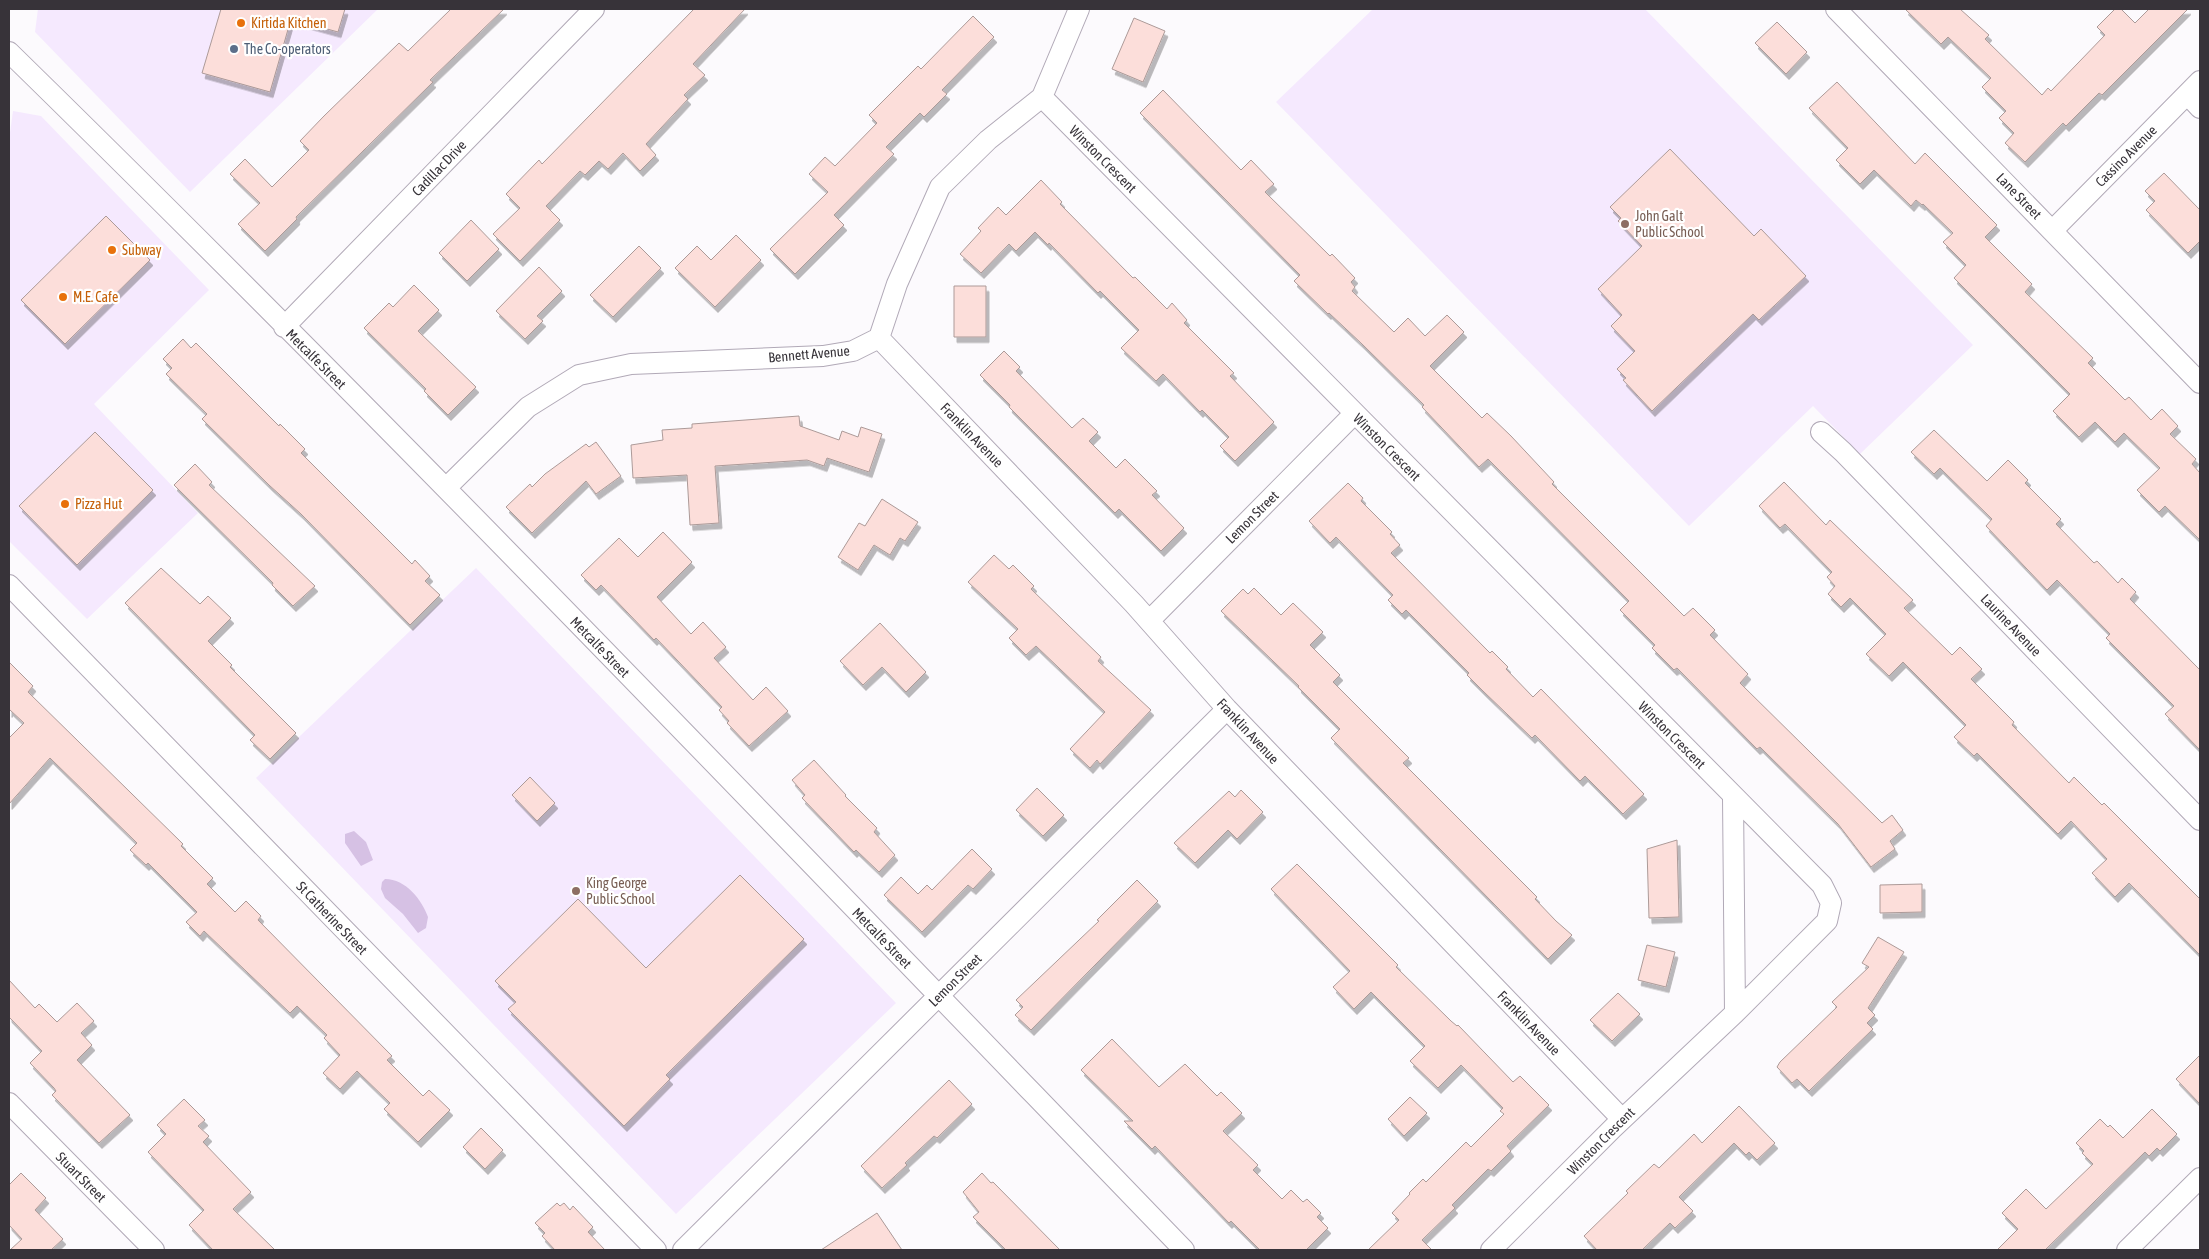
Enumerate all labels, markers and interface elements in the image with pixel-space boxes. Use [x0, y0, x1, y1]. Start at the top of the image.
place label: Kirtida Kitchen [251, 15, 326, 31]
marker: Kirtida Kitchen [235, 17, 247, 29]
place label: The Co-operators [244, 41, 331, 57]
marker: The Co-operators [228, 43, 240, 55]
street label: Winston Crescent [1066, 122, 1140, 196]
street label: Cassino Avenue [2092, 122, 2160, 190]
street label: Cadillac Drive [409, 137, 469, 199]
street label: Lane Street [1993, 170, 2045, 222]
place label: John Galt Public School [1635, 208, 1704, 240]
marker: John Galt Public School [1619, 218, 1631, 230]
place label: Subway [122, 242, 162, 258]
marker: Subway [106, 244, 118, 256]
place label: M.E. Cafe [73, 289, 118, 305]
marker: M.E. Cafe [57, 291, 69, 303]
street label: Metcalfe Street [283, 326, 349, 392]
street label: Bennett Avenue [768, 342, 850, 366]
street label: Franklin Avenue [937, 400, 1007, 470]
street label: Winston Crescent [1350, 410, 1424, 484]
street label: Lemon Street [1222, 487, 1282, 547]
place label: Pizza Hut [75, 496, 122, 512]
marker: Pizza Hut [59, 498, 71, 510]
street label: Laurine Avenue [1978, 591, 2044, 659]
street label: Metcalfe Street [567, 613, 633, 681]
street label: Franklin Avenue [1214, 695, 1282, 767]
street label: Winston Crescent [1635, 698, 1709, 772]
place label: King George Public School [586, 875, 655, 907]
street label: St Catherine Street [293, 878, 371, 958]
marker: King George Public School [570, 885, 582, 897]
street label: Metcalfe Street [849, 904, 915, 972]
street label: Lemon Street [925, 950, 985, 1010]
street label: Franklin Avenue [1494, 988, 1564, 1058]
street label: Winston Crescent [1564, 1104, 1638, 1178]
street label: Stuart Street [53, 1149, 109, 1205]

